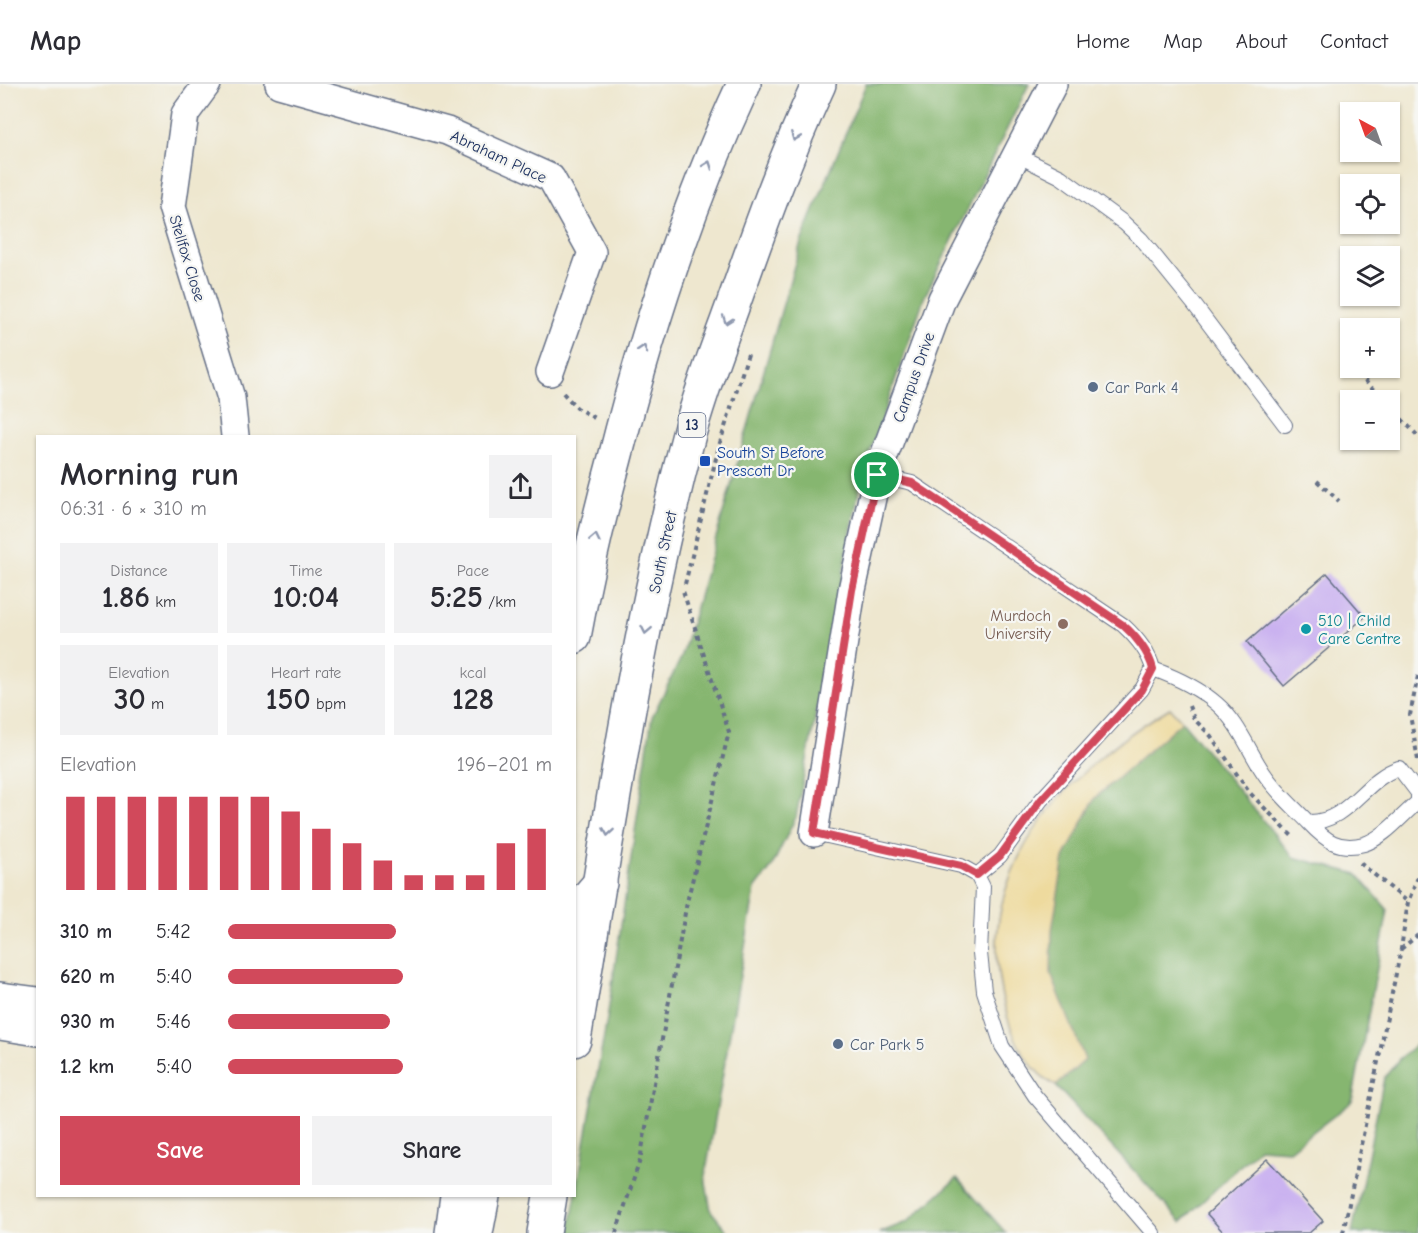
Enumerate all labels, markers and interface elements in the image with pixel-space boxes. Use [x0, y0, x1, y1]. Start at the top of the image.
text: Map [30, 25, 81, 57]
text: Home [1076, 29, 1130, 53]
text: Map [1163, 29, 1203, 53]
text: About [1236, 29, 1287, 53]
text: Contact [1320, 29, 1388, 53]
north arrow [1340, 102, 1400, 162]
map controls [1340, 102, 1400, 450]
street label: Abraham Place [448, 127, 550, 187]
one-way arrow [790, 131, 802, 142]
one-way arrow [701, 160, 713, 171]
button: locate [1340, 174, 1400, 234]
street label: Stellfox Close [165, 213, 209, 304]
button: layers [1340, 246, 1400, 306]
one-way arrow [722, 314, 735, 325]
button: + [1340, 318, 1400, 378]
street label: Campus Drive [889, 330, 939, 425]
one-way arrow [636, 344, 648, 355]
place label: Car Park 4 [1105, 379, 1179, 397]
marker: Car Park 4 [1086, 380, 1100, 394]
button: − [1340, 390, 1400, 450]
road number: 13 [678, 413, 706, 437]
place label: South St Before Prescott Dr [717, 444, 824, 480]
pin [851, 449, 902, 500]
marker: South St Before Prescott Dr [698, 454, 712, 468]
text: Morning run [60, 455, 239, 493]
button: share [489, 455, 552, 518]
icon: arrive [860, 458, 893, 491]
text: 06:31 · 6 × 310 m [60, 497, 207, 520]
street label: South Street [645, 509, 681, 595]
one-way arrow [587, 533, 600, 543]
text: Distance [110, 562, 168, 580]
text: Time [289, 562, 323, 580]
text: Pace [457, 562, 489, 580]
text: 1.86 [102, 580, 150, 615]
text: 10:04 [273, 580, 339, 615]
text: 5:25 [430, 580, 483, 615]
text: km [150, 593, 176, 611]
text: /km [483, 593, 516, 611]
place label: Murdoch University [985, 607, 1052, 643]
place label: 510 | Child Care Centre [1318, 612, 1401, 648]
marker: Murdoch University [1056, 617, 1070, 631]
marker: 510 | Child Care Centre [1299, 622, 1313, 636]
one-way arrow [640, 625, 653, 635]
text: Elevation [108, 664, 170, 682]
text: Heart rate [271, 664, 341, 682]
text: kcal [460, 664, 486, 682]
text: 30 [114, 682, 146, 717]
text: 150 [266, 682, 311, 717]
text: 128 [452, 682, 494, 717]
text: m [146, 695, 164, 713]
text: bpm [311, 695, 346, 713]
text: Elevation [60, 753, 137, 776]
text: 196–201 m [457, 753, 552, 776]
one-way arrow [602, 827, 615, 837]
text: 310 m [60, 920, 112, 943]
text: 5:42 [156, 920, 191, 943]
text: 620 m [60, 965, 115, 988]
text: 5:40 [156, 965, 192, 988]
text: 930 m [60, 1010, 115, 1033]
text: 5:46 [156, 1010, 191, 1033]
place label: Car Park 5 [850, 1036, 924, 1054]
marker: Car Park 5 [831, 1037, 845, 1051]
text: 1.2 km [60, 1055, 114, 1078]
text: 5:40 [156, 1055, 192, 1078]
button: Save [60, 1116, 300, 1185]
button: Share [312, 1116, 552, 1185]

